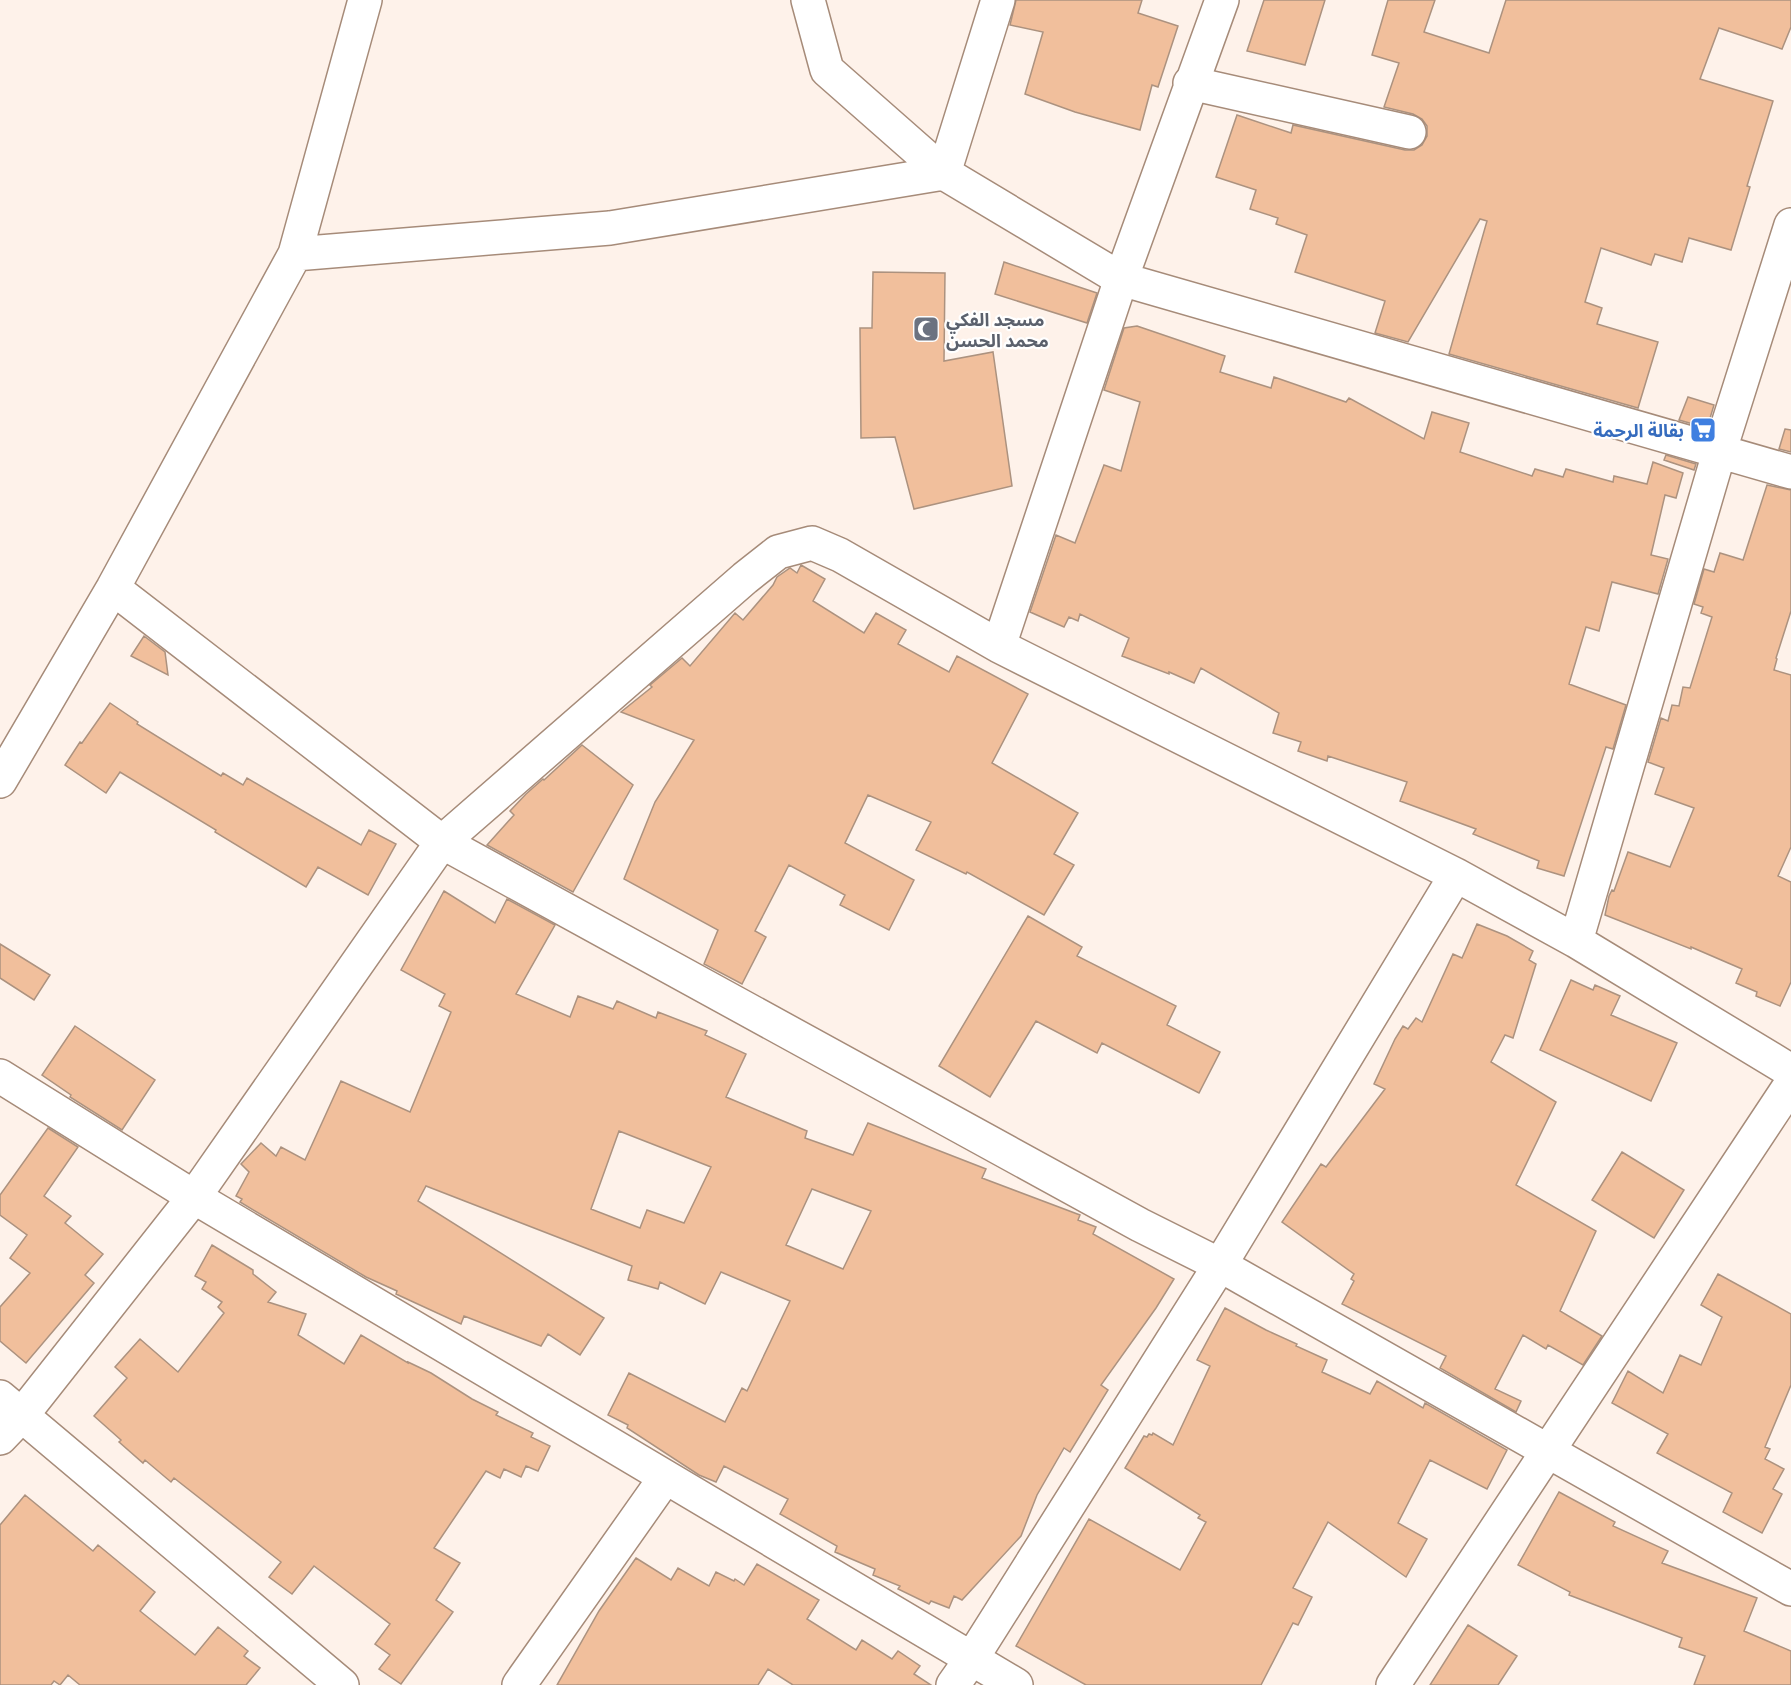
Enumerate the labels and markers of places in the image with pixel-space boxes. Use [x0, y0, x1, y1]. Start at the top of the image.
place label: مسجد الفكي محمد الحسن [946, 308, 1049, 352]
mosque icon: مسجد الفكي محمد الحسن [911, 314, 941, 344]
supermarket icon: بقالة الرحمة [1688, 415, 1718, 445]
place label: بقالة الرحمة [1593, 419, 1684, 442]

